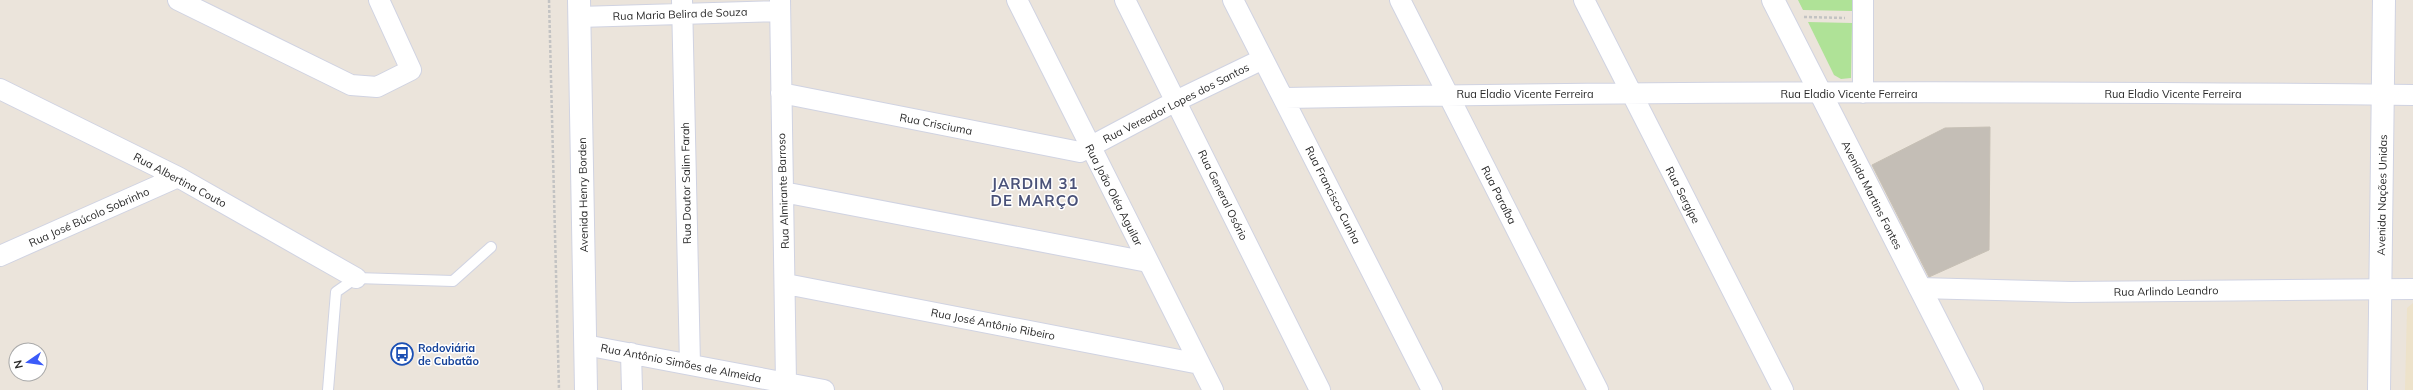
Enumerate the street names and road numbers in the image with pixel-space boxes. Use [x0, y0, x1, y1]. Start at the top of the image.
street label: Rua Maria Belira de Souza [612, 5, 748, 23]
street label: Rua Vereador Lopes dos Santos [1100, 60, 1252, 146]
street label: Rua Eladio Vicente Ferreira [1456, 87, 1594, 101]
street label: Rua Eladio Vicente Ferreira [1780, 87, 1918, 101]
street label: Rua Eladio Vicente Ferreira [2104, 87, 2242, 101]
street label: Rua Crisciuma [898, 110, 974, 138]
street label: Rua Doutor Salim Farah [678, 122, 694, 244]
street label: Rua Almirante Barroso [774, 133, 792, 249]
street label: Avenida Nações Unidas [2374, 134, 2390, 256]
street label: Avenida Henry Borden [575, 137, 591, 253]
street label: Avenida Martins Fontes [1838, 138, 1906, 252]
street label: Rua João Oléa Aguilar [1082, 142, 1146, 248]
street label: Rua Francisco Cunha [1302, 144, 1364, 246]
street label: Rua General Osório [1195, 147, 1251, 243]
street label: Rua Albertina Couto [131, 150, 229, 210]
street label: Rua Paraíba [1478, 164, 1520, 226]
street label: Rua Sergípe [1663, 164, 1703, 226]
street label: Rua José Búcolo Sobrinho [27, 184, 151, 250]
street label: Rua Arlindo Leandro [2114, 283, 2218, 299]
street label: Rua José Antônio Ribeiro [930, 305, 1056, 343]
street label: Rua Antônio Simões de Almeida [599, 341, 763, 385]

